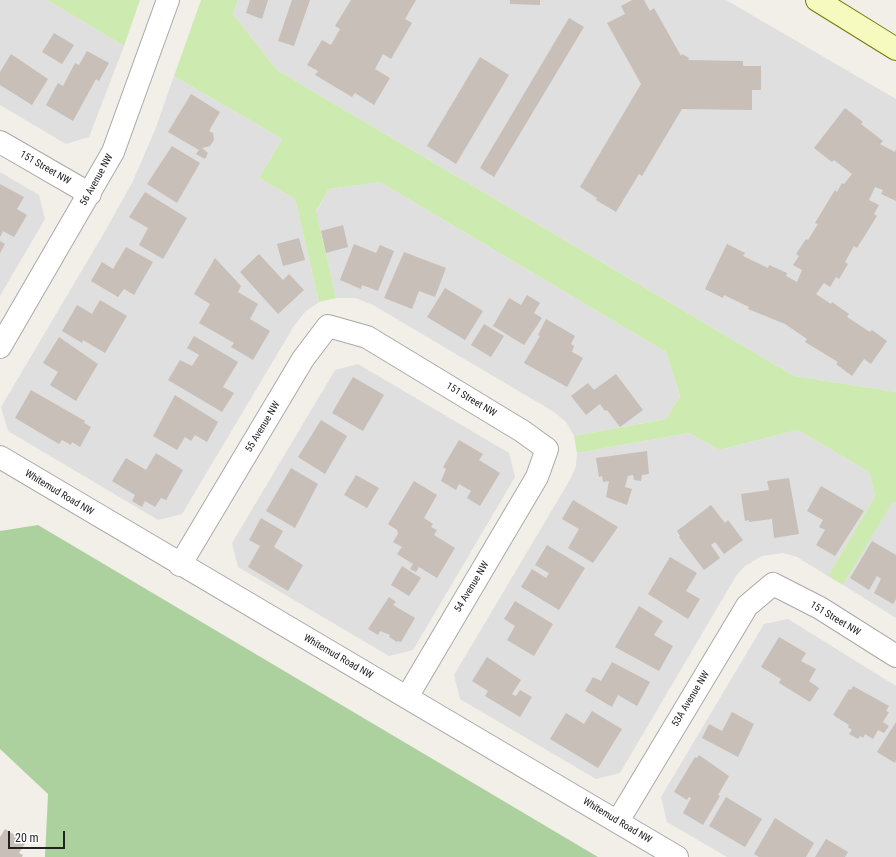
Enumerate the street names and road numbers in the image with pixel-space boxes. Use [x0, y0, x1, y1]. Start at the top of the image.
street label: 151 Street NW [17, 149, 73, 187]
street label: 56 Avenue NW [78, 152, 116, 208]
street label: 151 Street NW [444, 380, 498, 420]
street label: 55 Avenue NW [243, 399, 283, 455]
street label: Whitemud Road NW [22, 468, 96, 518]
street label: 54 Avenue NW [452, 559, 492, 615]
street label: 151 Street NW [808, 599, 862, 639]
street label: Whitemud Road NW [301, 632, 375, 682]
street label: 53A Avenue NW [670, 669, 712, 729]
street label: Whitemud Road NW [580, 796, 654, 846]

